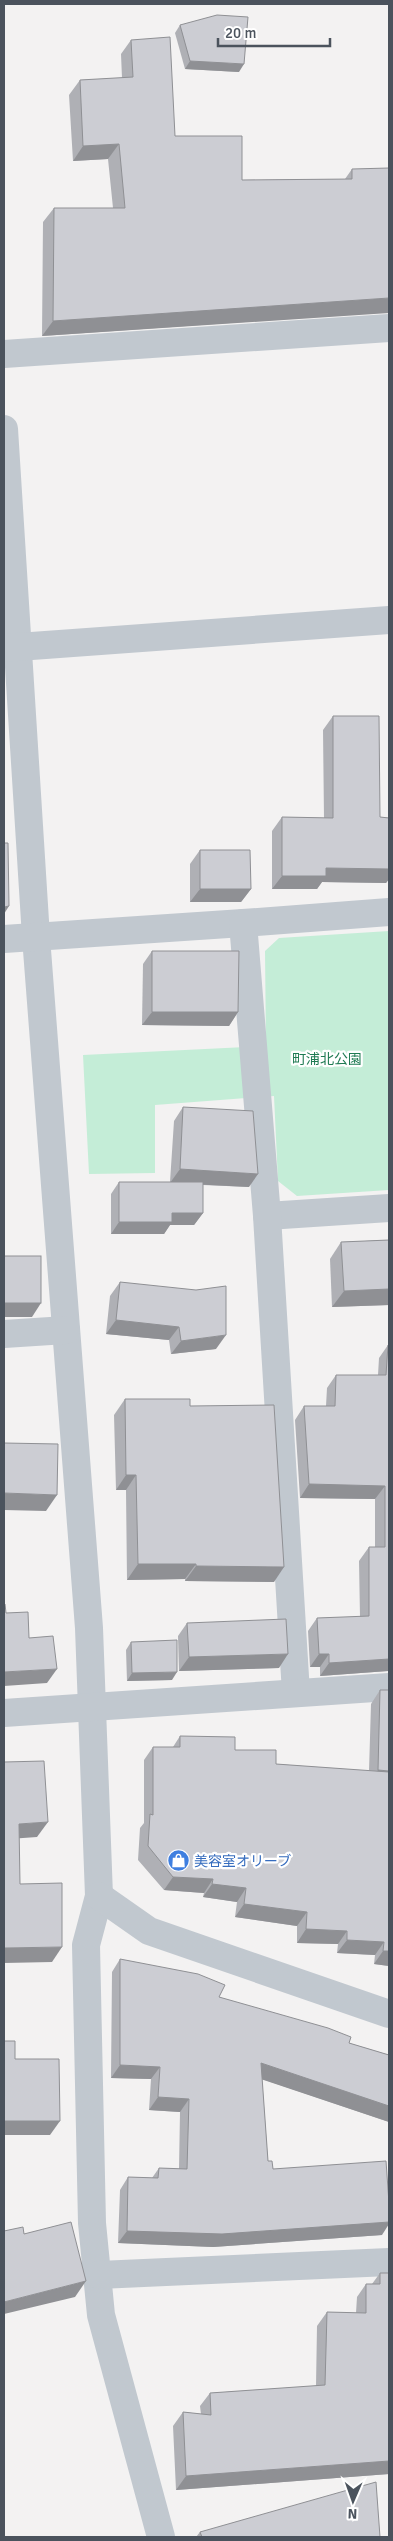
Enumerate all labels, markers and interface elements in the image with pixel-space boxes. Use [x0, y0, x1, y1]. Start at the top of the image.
scale bar [218, 15, 330, 47]
text: 20 m [225, 24, 256, 42]
park label: 町浦北公園 [292, 1051, 362, 1068]
shop icon: 美容室オリーブ [166, 1849, 190, 1873]
place label: 美容室オリーブ [194, 1853, 291, 1870]
north arrow [328, 2476, 378, 2526]
text: N [347, 2505, 358, 2522]

